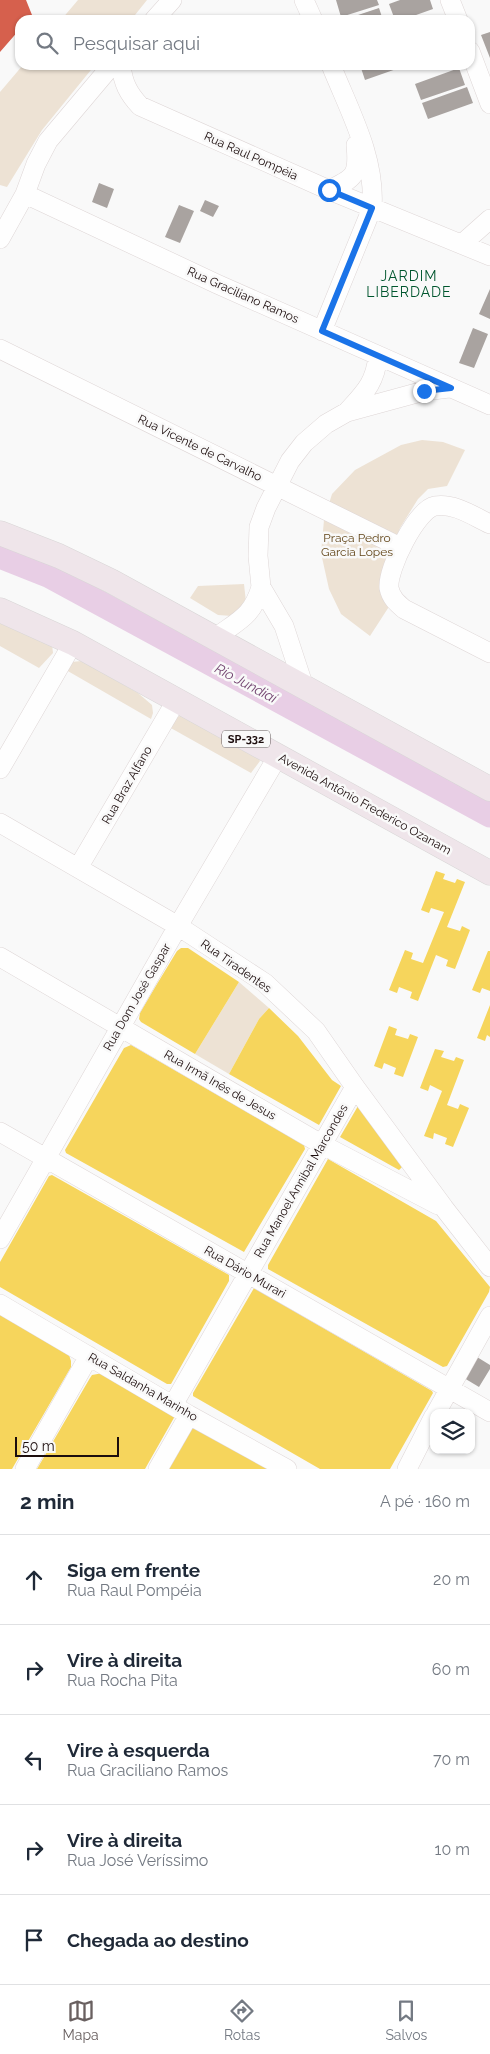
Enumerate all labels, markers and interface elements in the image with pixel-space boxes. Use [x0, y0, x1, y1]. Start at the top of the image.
search box [15, 15, 475, 70]
icon: search [33, 29, 61, 57]
text: Pesquisar aqui [73, 32, 200, 54]
street label: Rua Raul Pompéia [202, 129, 300, 183]
route start [318, 179, 341, 202]
street label: Rua Graciliano Ramos [185, 264, 301, 326]
district label: JARDIM LIBERDADE [366, 268, 452, 300]
route end [413, 380, 436, 403]
street label: Rua Vicente de Carvalho [136, 412, 264, 484]
park label: Praça Pedro Garcia Lopes [321, 531, 393, 559]
water label: Rio Jundiaí [212, 660, 281, 707]
road number: SP-332 [222, 731, 270, 748]
street label: Rua Braz Alfano [99, 743, 155, 827]
street label: Avenida Antônio Frederico Ozanam [276, 751, 454, 857]
street label: Rua Tiradentes [198, 936, 274, 996]
street label: Rua Dom José Gaspar [101, 940, 174, 1053]
street label: Rua Irmã Inês de Jesus [162, 1047, 279, 1123]
street label: Rua Manoel Annibal Marcondes [251, 1102, 351, 1260]
street label: Rua Dário Murari [202, 1243, 288, 1301]
street label: Rua Saldanha Marinho [86, 1350, 200, 1424]
map controls [430, 1409, 475, 1454]
button: layers [430, 1409, 475, 1454]
scale bar [15, 1434, 119, 1457]
text: 50 m [22, 1438, 55, 1454]
text: 2 min [20, 1489, 74, 1514]
text: A pé · 160 m [380, 1492, 470, 1511]
text: Siga em frente [67, 1559, 200, 1581]
icon: ahead [20, 1566, 48, 1594]
text: 20 m [433, 1570, 470, 1589]
text: Rua Raul Pompéia [67, 1581, 202, 1600]
text: Vire à direita [67, 1649, 182, 1671]
icon: right [20, 1656, 48, 1684]
text: 60 m [432, 1660, 470, 1679]
text: Rua Rocha Pita [67, 1671, 178, 1690]
text: Vire à esquerda [67, 1739, 210, 1761]
icon: left [20, 1746, 48, 1774]
text: 70 m [433, 1750, 470, 1769]
text: Rua Graciliano Ramos [67, 1761, 228, 1780]
text: Vire à direita [67, 1829, 182, 1851]
icon: right [20, 1836, 48, 1864]
text: 10 m [435, 1840, 470, 1859]
text: Rua José Veríssimo [67, 1851, 208, 1870]
icon: arrive [20, 1926, 48, 1954]
text: Chegada ao destino [67, 1929, 249, 1951]
tab: Mapa [63, 1997, 99, 2043]
tab: Rotas [224, 1997, 260, 2043]
tab: Salvos [385, 1997, 427, 2043]

